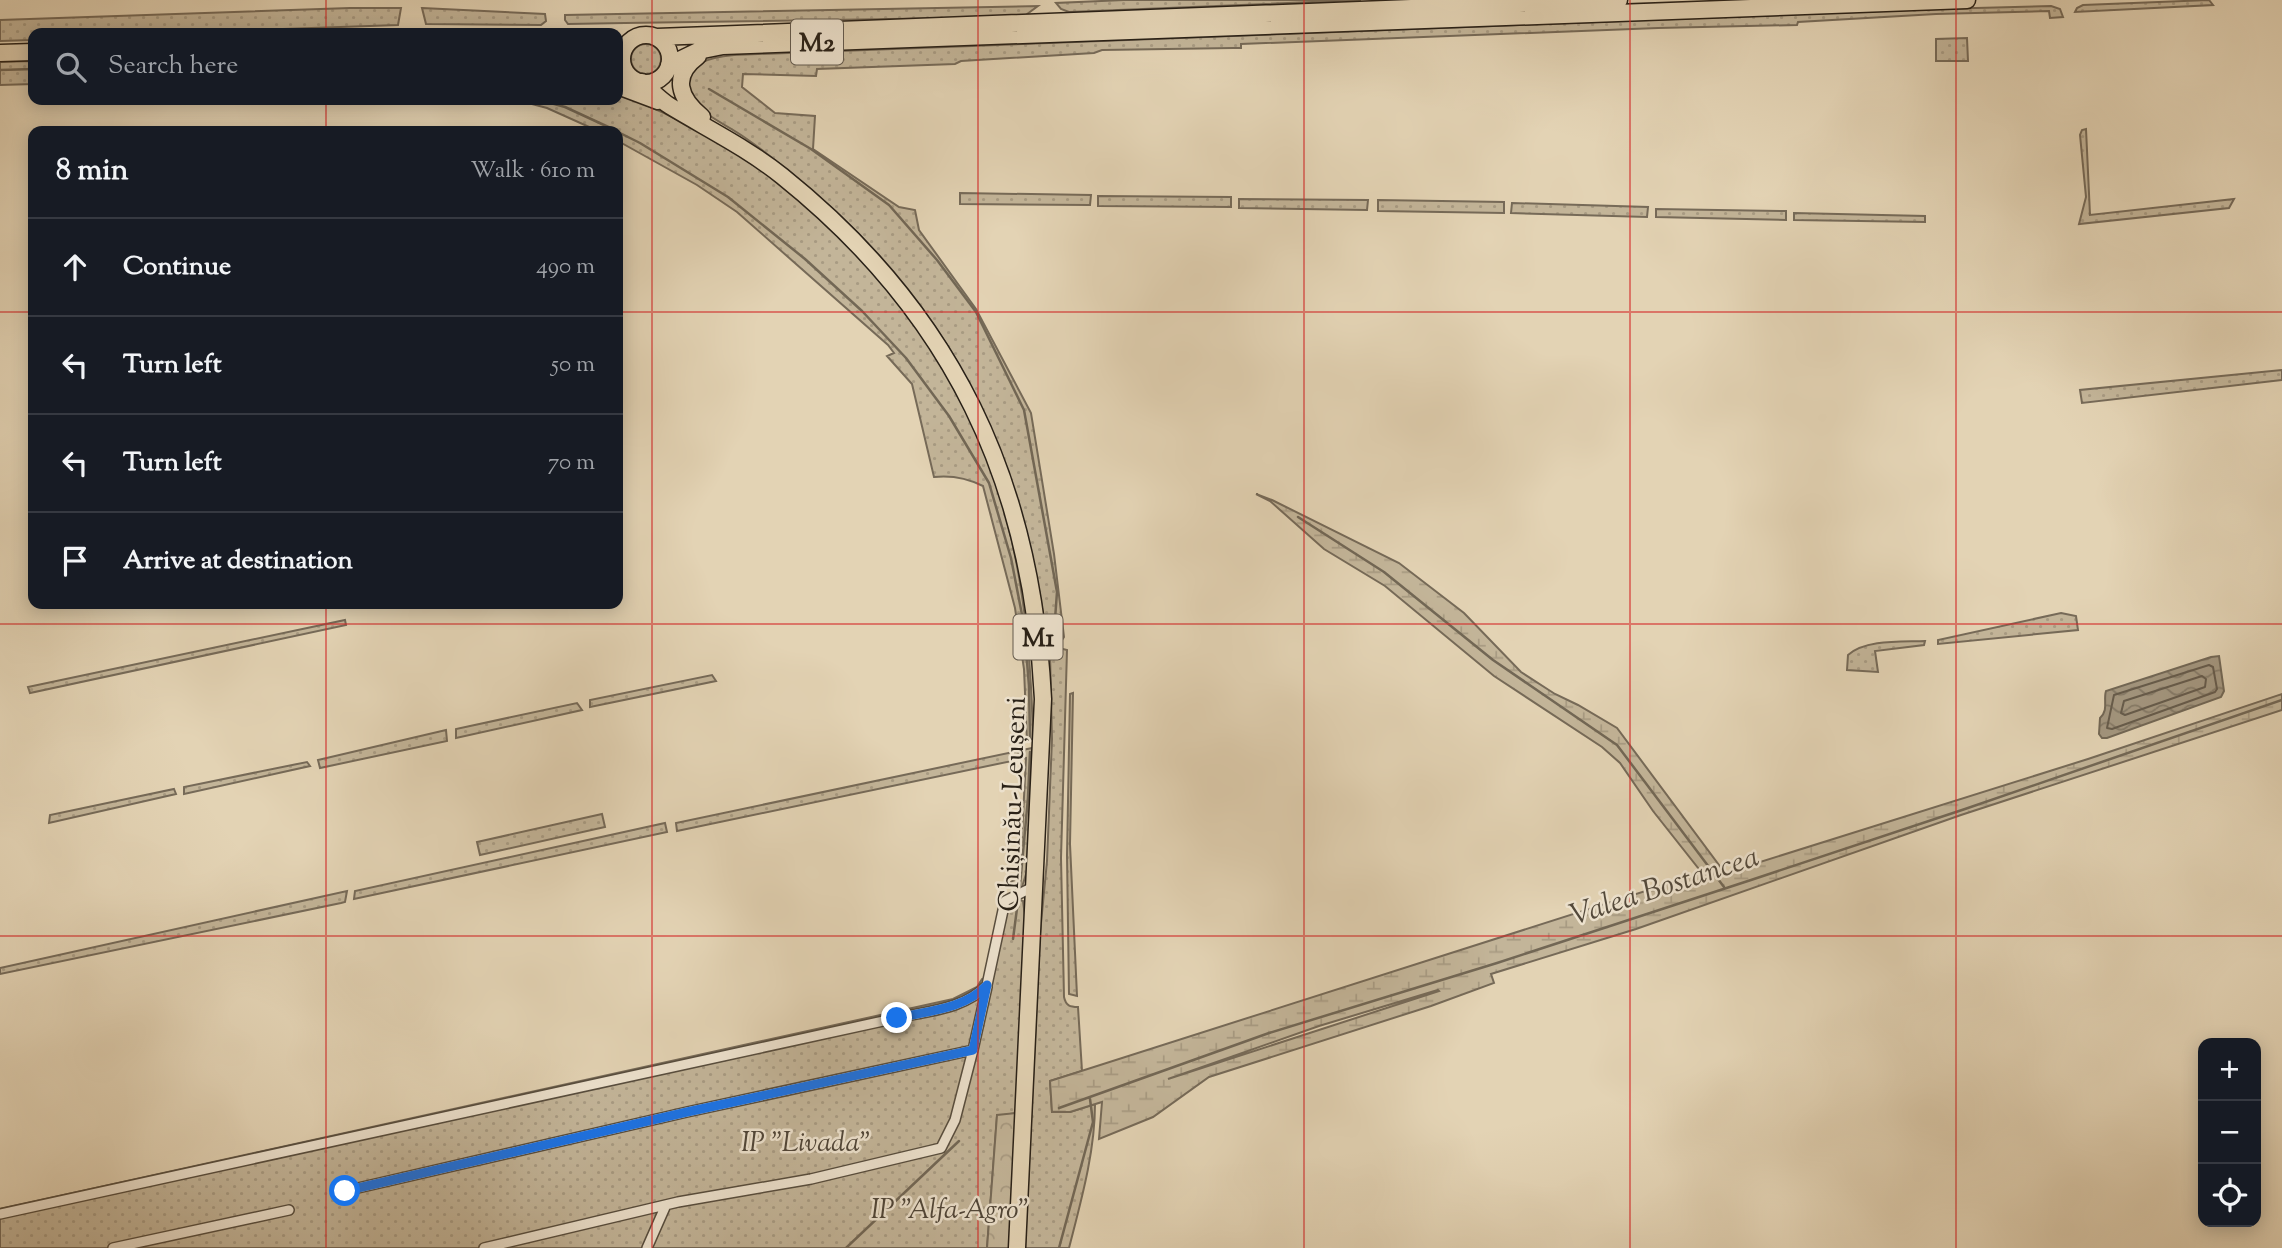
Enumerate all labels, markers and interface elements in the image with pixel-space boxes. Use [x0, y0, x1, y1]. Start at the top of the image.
road number: M2 [791, 20, 843, 64]
search box [28, 28, 623, 105]
icon: search [52, 48, 90, 86]
text: Search here [108, 48, 238, 85]
text: 8 min [56, 150, 128, 193]
text: Walk · 610 m [471, 155, 595, 188]
icon: ahead [56, 248, 94, 286]
text: Continue [123, 249, 231, 286]
text: 490 m [536, 251, 595, 284]
icon: left [56, 346, 94, 384]
text: Turn left [123, 347, 222, 384]
text: 50 m [551, 349, 595, 382]
icon: left [56, 444, 94, 482]
text: Turn left [123, 445, 222, 482]
text: 70 m [548, 447, 595, 480]
icon: arrive [56, 542, 94, 580]
text: Arrive at destination [123, 543, 353, 580]
road number: M1 [1014, 614, 1062, 660]
street label: Chișinău-Leușeni [990, 696, 1038, 912]
water label: Valea Bostancea [1565, 837, 1765, 938]
route end [881, 1002, 912, 1033]
map controls [2198, 1038, 2261, 1227]
button: + [2198, 1038, 2261, 1101]
button: − [2198, 1101, 2261, 1164]
park label: IP "Livada" [741, 1124, 871, 1164]
button: locate [2198, 1164, 2261, 1227]
route start [329, 1175, 360, 1206]
park label: IP "Alfa-Agro" [871, 1191, 1029, 1231]

